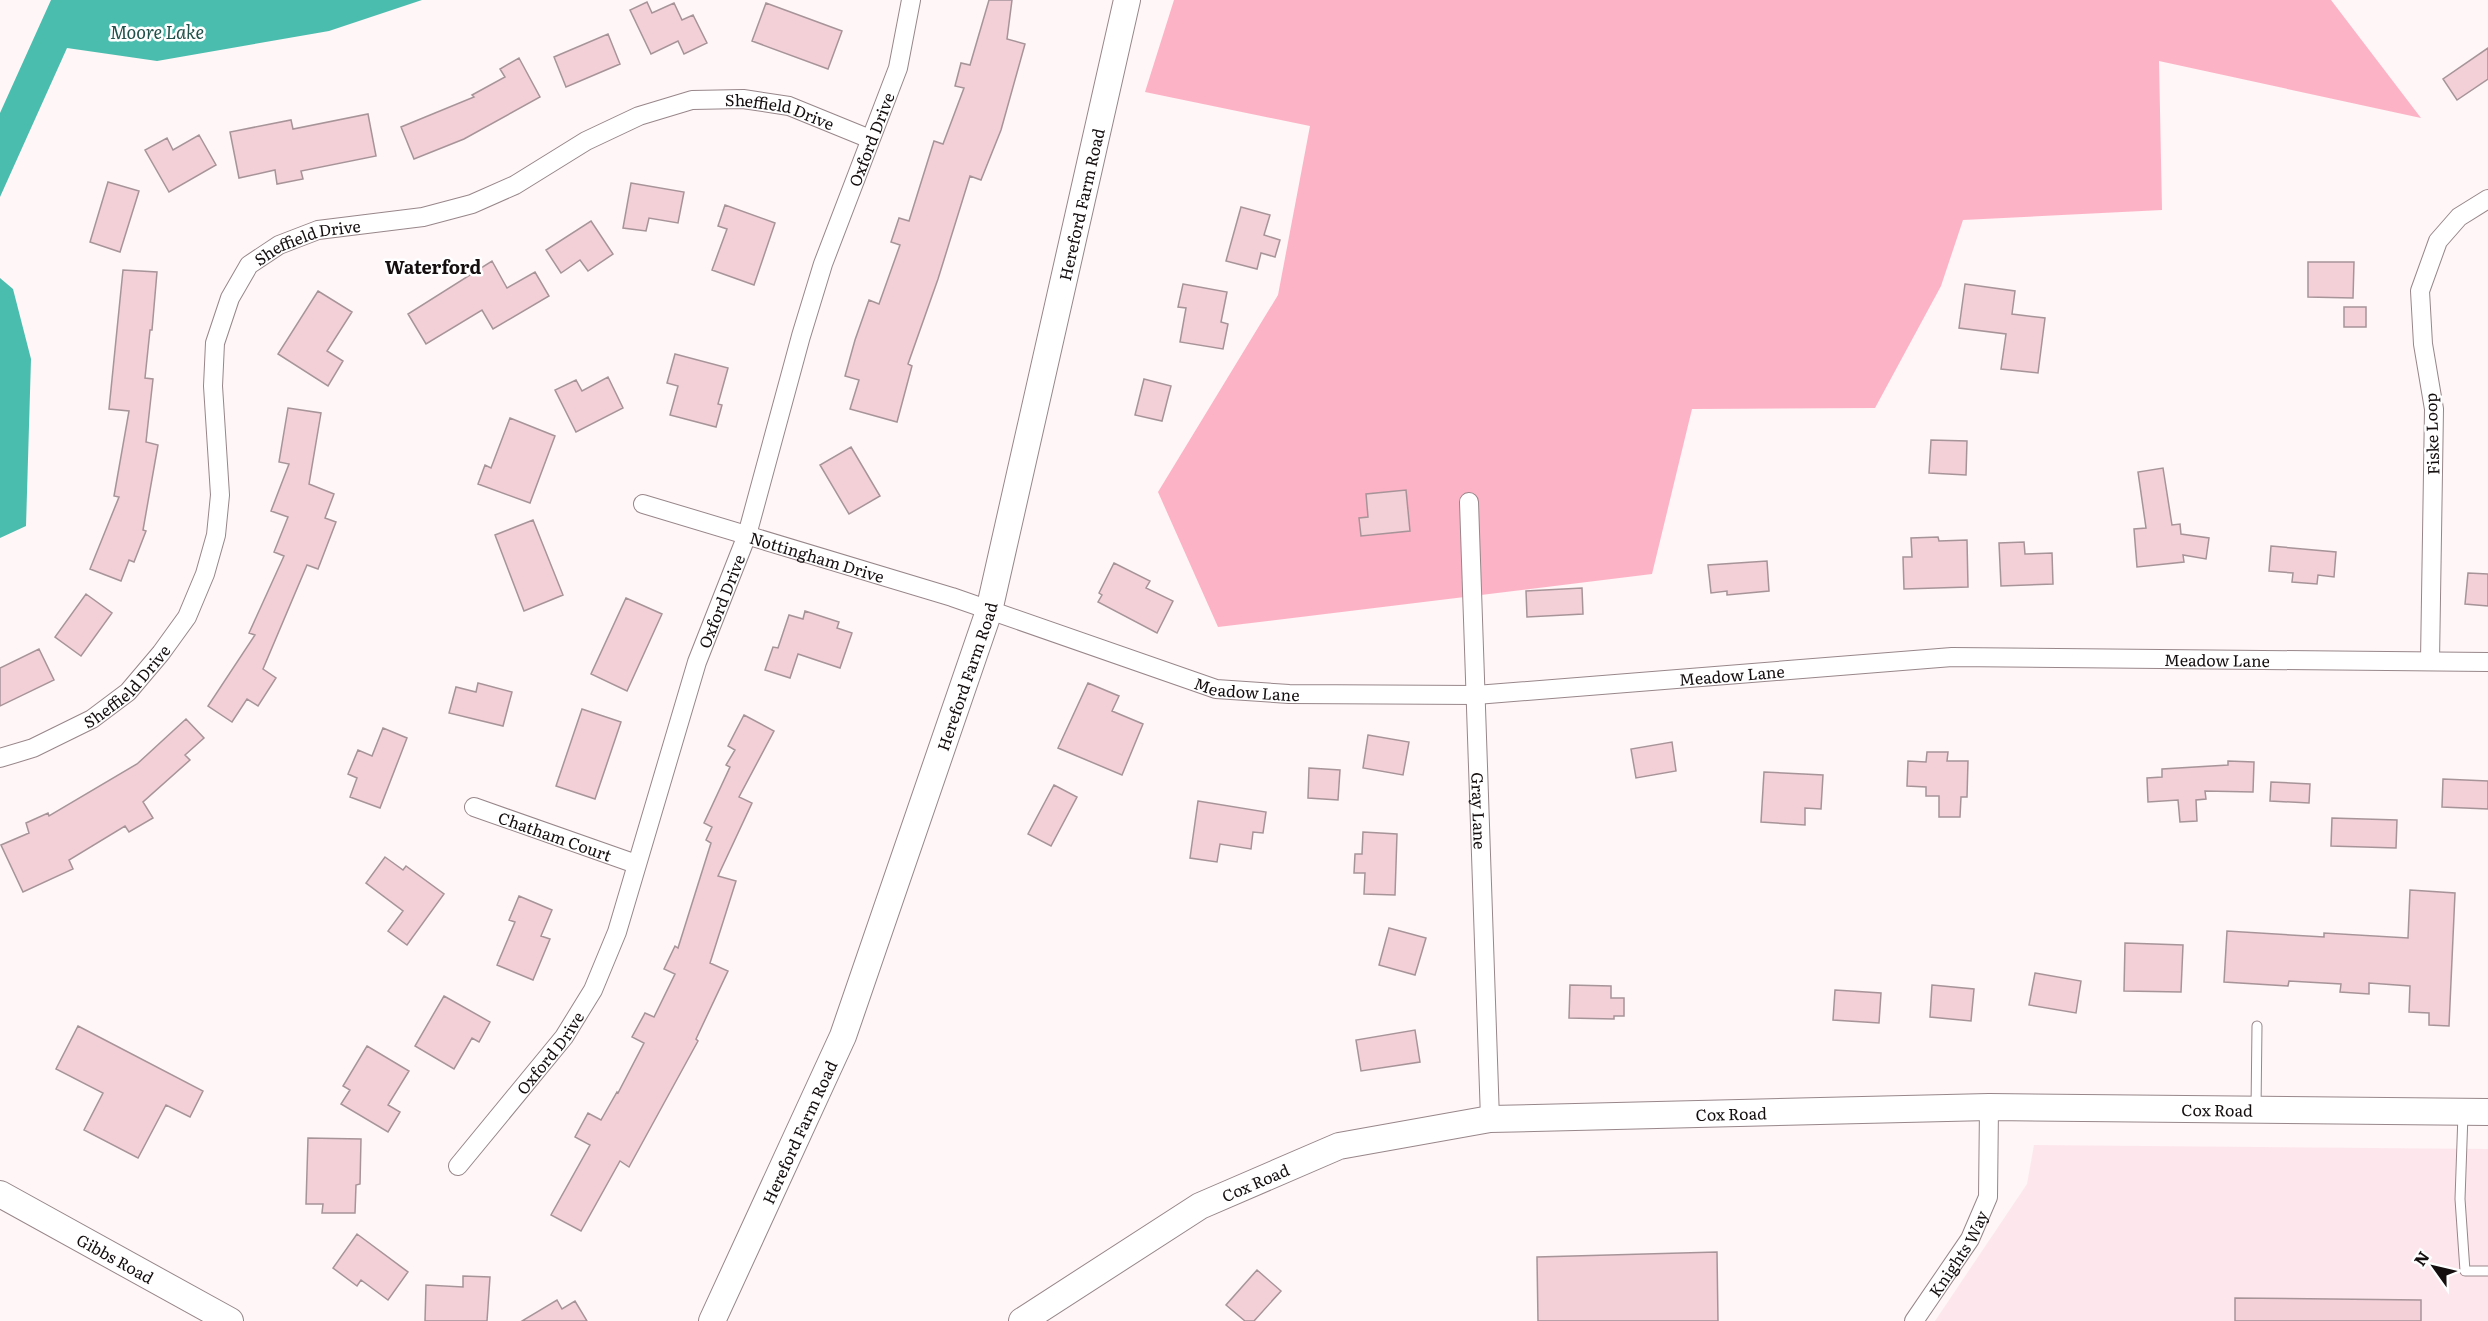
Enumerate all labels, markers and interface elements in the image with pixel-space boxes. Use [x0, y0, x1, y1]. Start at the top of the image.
water label: Moore Lake [110, 18, 204, 45]
street label: Sheffield Drive [725, 87, 838, 135]
street label: Oxford Drive [842, 89, 900, 190]
street label: Hereford Farm Road [1052, 126, 1110, 283]
street label: Sheffield Drive [249, 213, 362, 271]
district label: Waterford [385, 253, 481, 280]
street label: Fiske Loop [2418, 392, 2444, 475]
street label: Nottingham Drive [747, 525, 887, 588]
street label: Oxford Drive [692, 551, 750, 652]
street label: Hereford Farm Road [930, 600, 1003, 754]
street label: Sheffield Drive [79, 639, 175, 734]
street label: Meadow Lane [2164, 647, 2270, 672]
street label: Meadow Lane [1678, 658, 1785, 691]
street label: Meadow Lane [1191, 670, 1300, 706]
street label: Gray Lane [1466, 772, 1493, 850]
street label: Chatham Court [495, 805, 616, 867]
street label: Oxford Drive [510, 1006, 589, 1099]
street label: Hereford Farm Road [755, 1056, 842, 1208]
street label: Cox Road [2181, 1097, 2253, 1122]
street label: Cox Road [1695, 1100, 1767, 1126]
street label: Cox Road [1218, 1157, 1293, 1207]
street label: Knights Way [1922, 1205, 1993, 1301]
street label: Gibbs Road [73, 1227, 159, 1289]
north arrow [2404, 1237, 2464, 1297]
text: N [2407, 1246, 2434, 1270]

